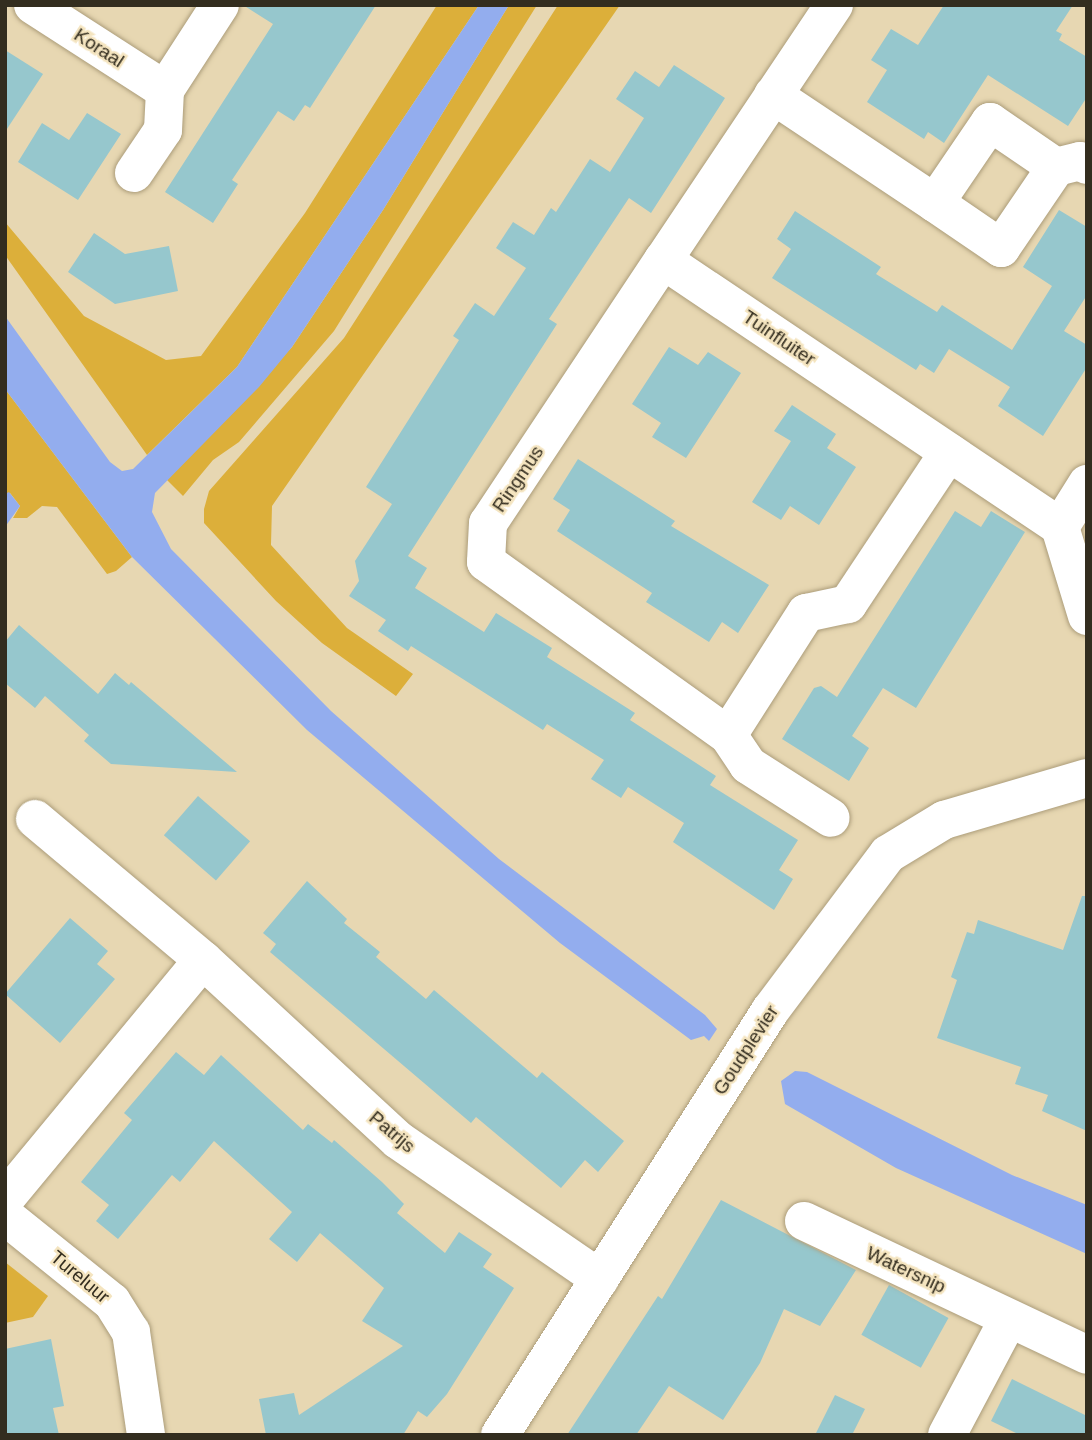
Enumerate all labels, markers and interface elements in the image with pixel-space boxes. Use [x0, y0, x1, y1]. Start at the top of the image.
street label: Koraal [70, 23, 128, 73]
street label: Tuinfluiter [738, 305, 820, 371]
street label: Ringmus [488, 442, 548, 516]
street label: Goudplevier [709, 1001, 783, 1099]
street label: Patrijs [364, 1106, 420, 1158]
street label: Watersnip [863, 1242, 949, 1298]
street label: Tureluur [46, 1246, 114, 1308]

